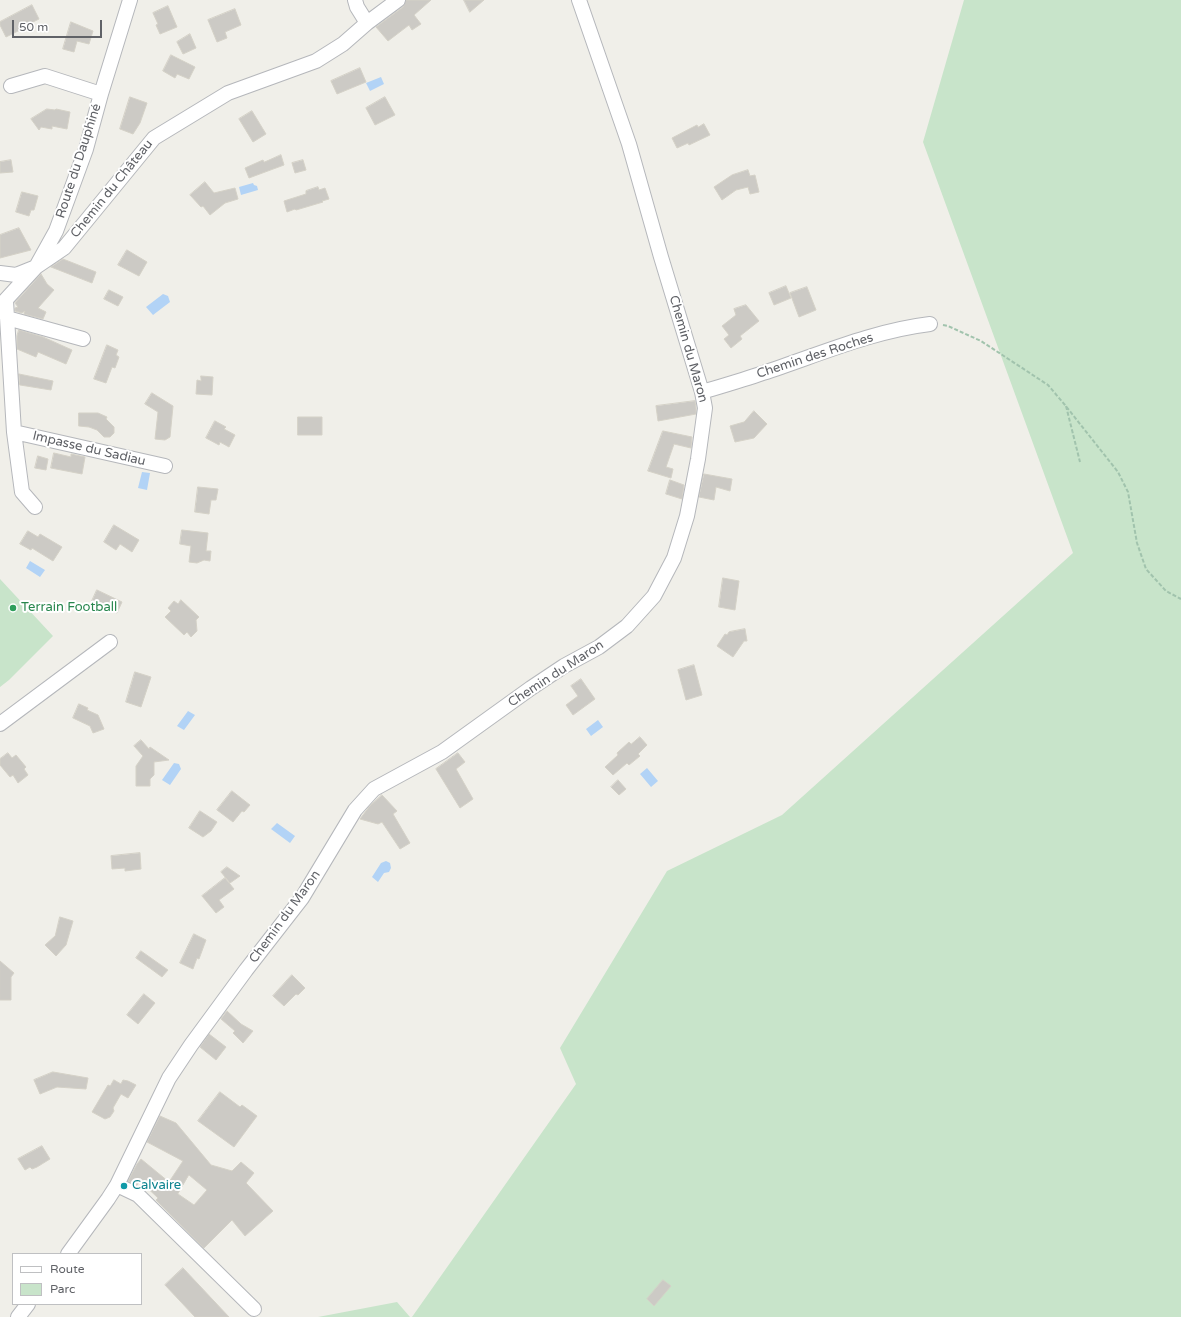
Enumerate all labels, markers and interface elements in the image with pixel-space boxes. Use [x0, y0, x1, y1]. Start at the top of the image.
scale bar [14, 12, 104, 38]
text: 50 m [19, 20, 48, 34]
street label: Route du Dauphiné [53, 102, 105, 220]
street label: Chemin du Château [68, 137, 156, 241]
street label: Chemin du Maron [665, 294, 711, 404]
street label: Chemin des Roches [755, 330, 875, 382]
street label: Impasse du Sadiau [31, 428, 147, 470]
place label: Terrain Football [21, 600, 117, 616]
marker: Terrain Football [8, 603, 18, 613]
street label: Chemin du Maron [505, 637, 607, 711]
street label: Chemin du Maron [246, 868, 324, 966]
place label: Calvaire [132, 1178, 181, 1194]
marker: Calvaire [119, 1181, 129, 1191]
legend [12, 1253, 142, 1305]
text: Route [50, 1262, 84, 1276]
text: Parc [50, 1282, 75, 1296]

